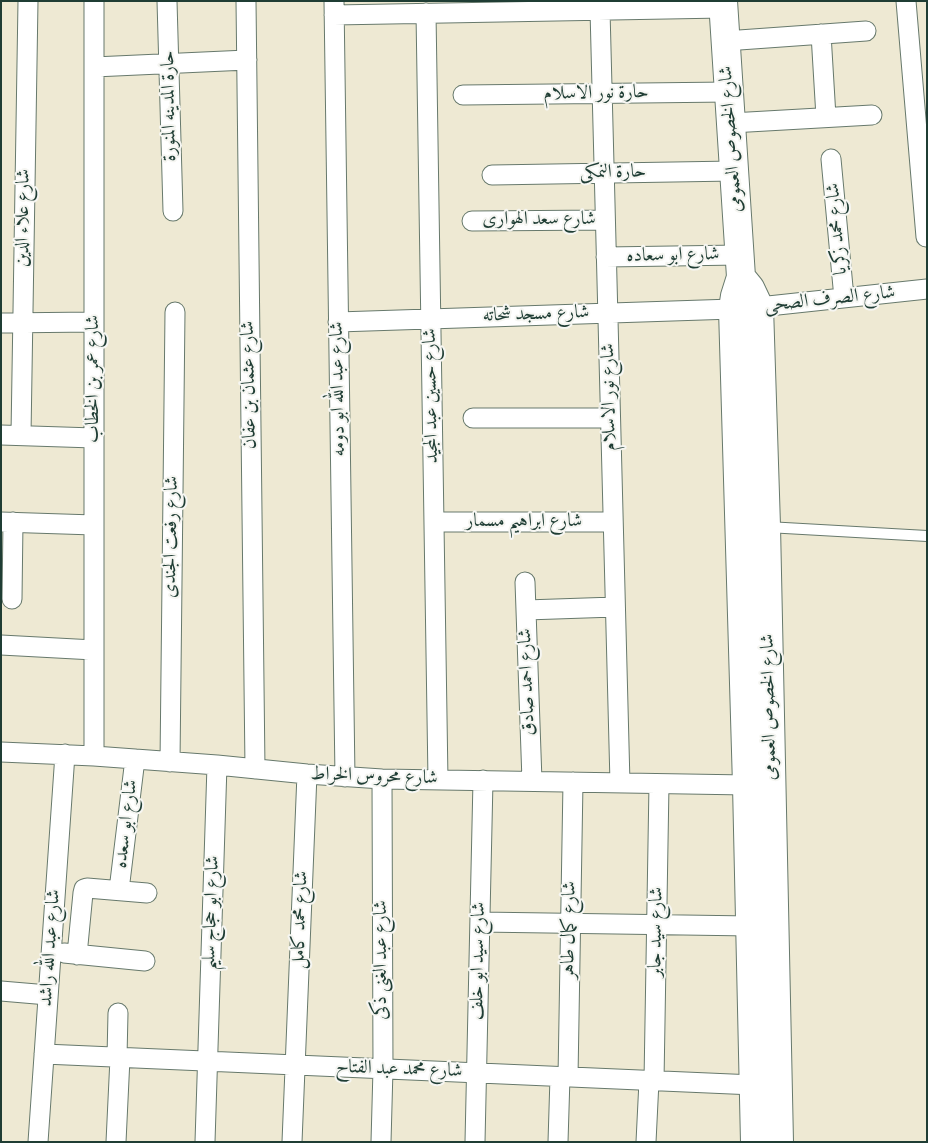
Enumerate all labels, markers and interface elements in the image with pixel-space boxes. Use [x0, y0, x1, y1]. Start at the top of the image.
street label: حارة المدينه المنورة [158, 50, 182, 162]
street label: شارع الخصوص العمومى [716, 65, 748, 213]
street label: حارة نور الاسلام [543, 82, 649, 106]
street label: حارة النمكى [580, 161, 646, 185]
street label: شارع علاء الدين [12, 169, 36, 267]
street label: شارع محمد زكريا [823, 182, 853, 276]
street label: شارع سعد الهوارى [482, 209, 596, 231]
street label: شارع ابو سعاده [626, 244, 720, 268]
street label: شارع الصرف الصحى [764, 282, 896, 318]
street label: شارع مسجد شحاته [482, 302, 590, 328]
street label: شارع عمر بن الخطاب [83, 315, 105, 443]
street label: شارع عثمان بن عفان [237, 321, 263, 449]
street label: شارع عبد الله ابو دومه [326, 321, 352, 457]
street label: شارع حسين عبد المجيد [419, 328, 445, 464]
street label: شارع نور الاسلام [598, 343, 622, 451]
street label: شارع رفعت الجندى [160, 476, 184, 598]
street label: شارع ابراهيم مسمار [466, 511, 582, 533]
street label: شارع احمد صادق [515, 628, 541, 736]
street label: شارع الخصوص العمومى [757, 633, 783, 781]
street label: شارع محروس الخراط [310, 763, 438, 791]
street label: شارع ابو سعده [110, 778, 144, 870]
street label: شارع ابو حجاج سليم [199, 855, 225, 971]
street label: شارع محمد كامل [288, 870, 314, 970]
street label: شارع كمال طاهر [558, 881, 582, 979]
street label: شارع سيد جابر [645, 887, 669, 977]
street label: شارع عبد الله راشد [36, 889, 66, 1007]
street label: شارع عبد الغنى ذكى [371, 900, 393, 1020]
street label: شارع سيد ابو خلف [467, 902, 491, 1020]
street label: شارع محمد عبد الفتاح [335, 1056, 463, 1084]

